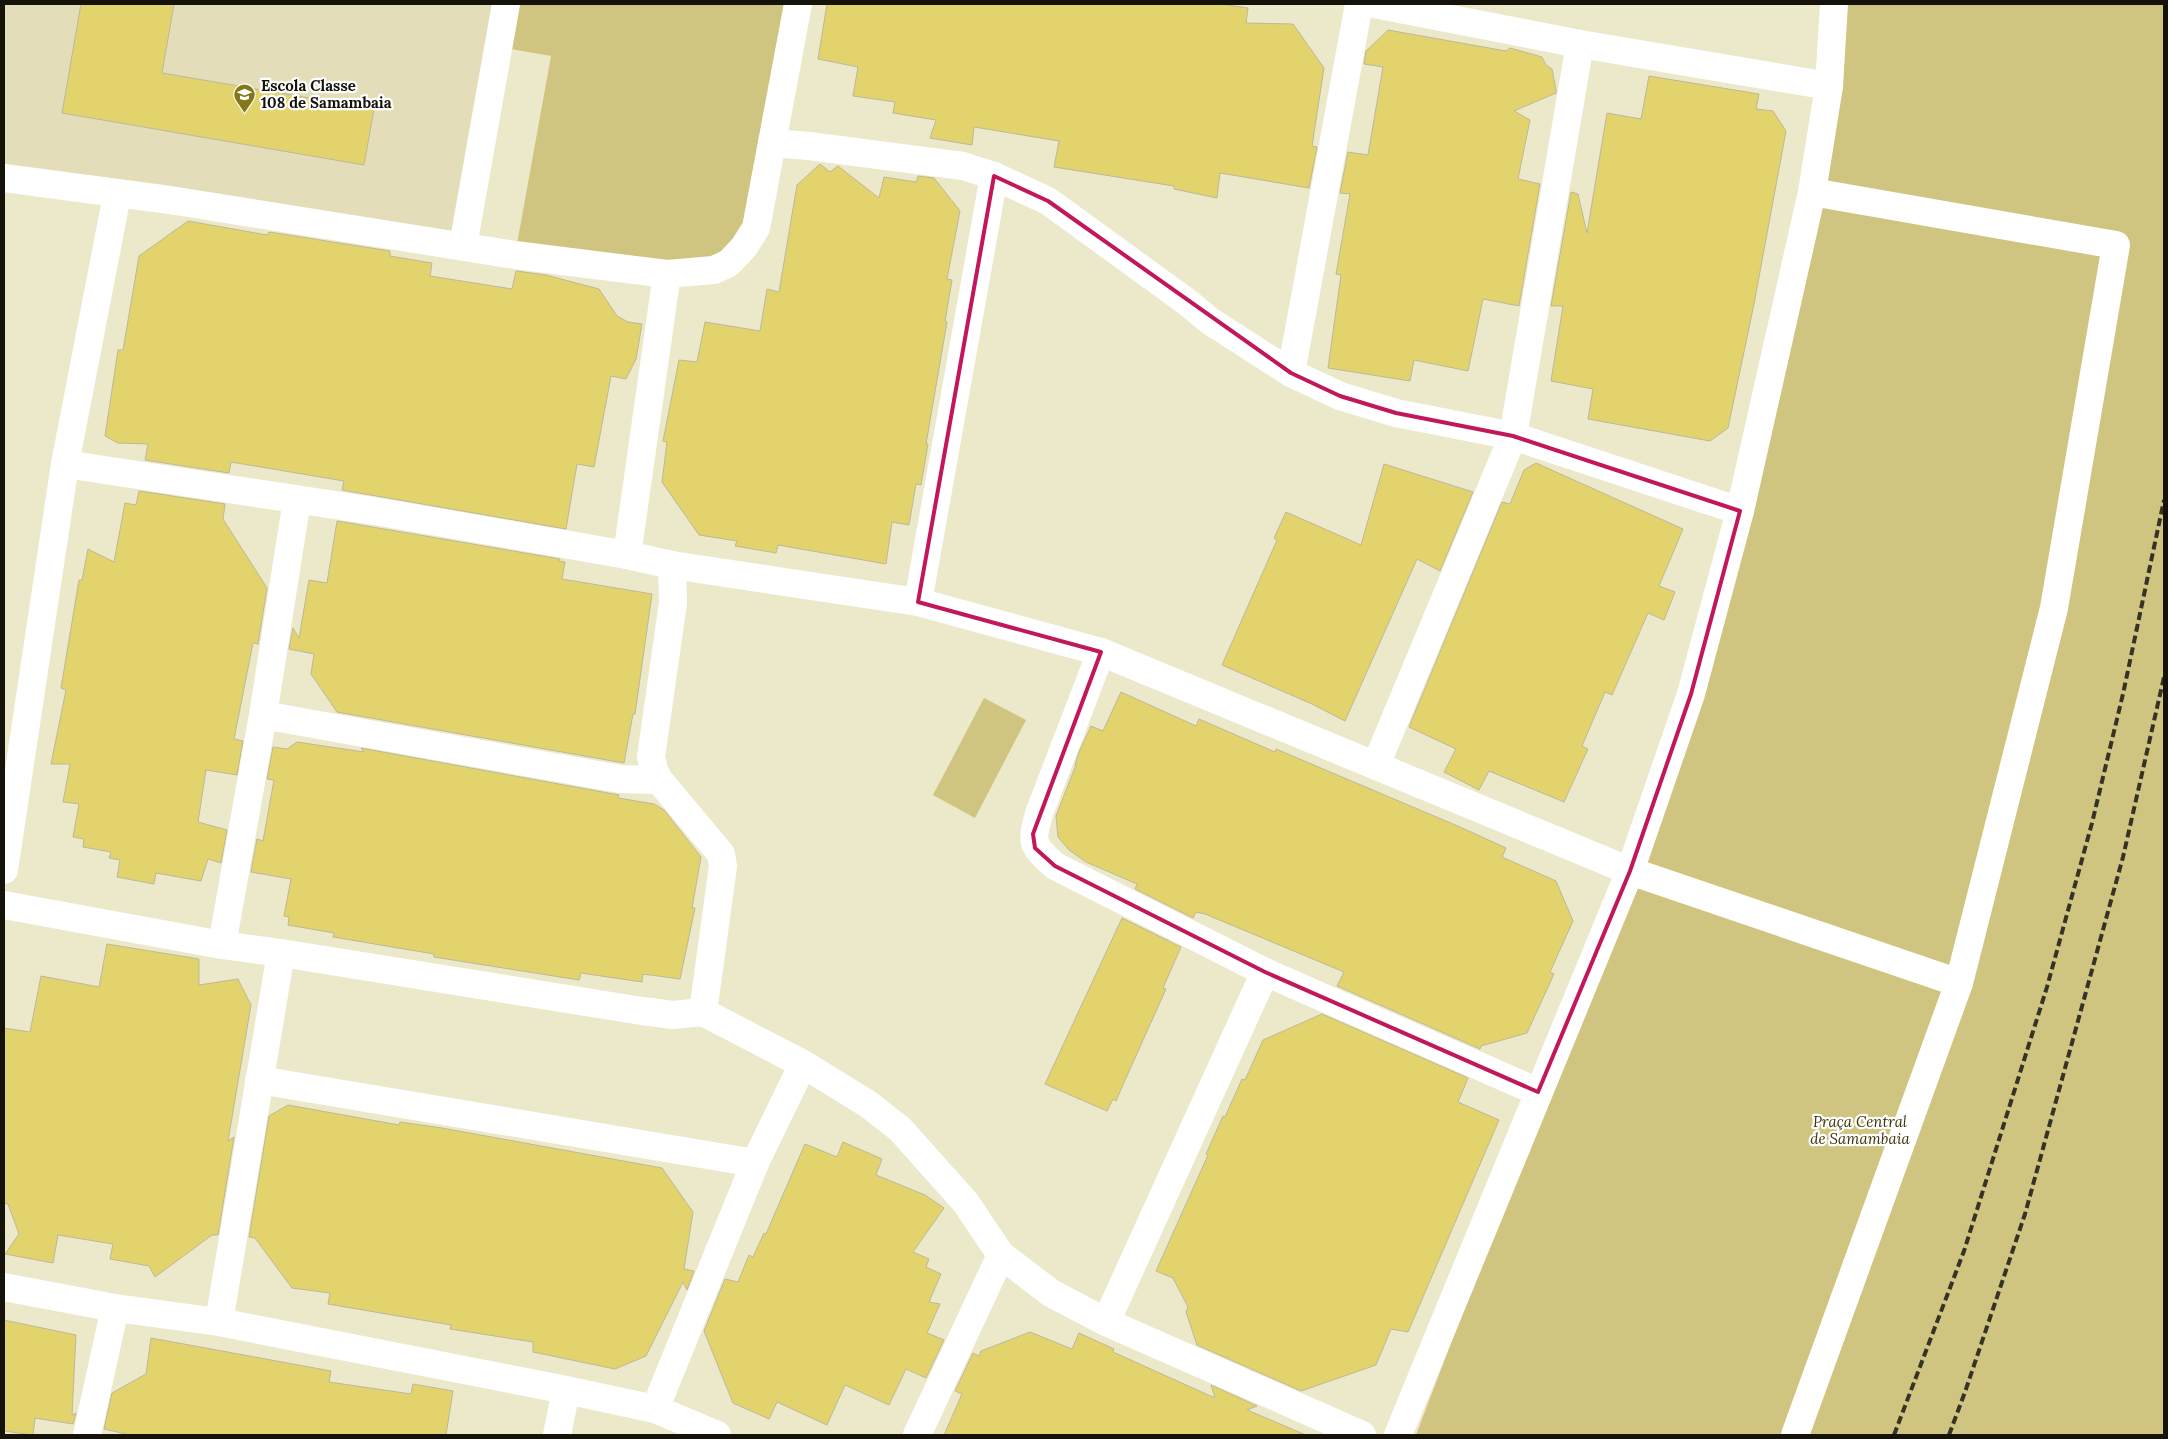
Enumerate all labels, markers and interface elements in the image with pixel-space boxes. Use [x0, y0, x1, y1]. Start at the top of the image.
place label: Escola Classe 108 de Samambaia [261, 76, 392, 112]
school or university icon: Escola Classe 108 de Samambaia [233, 82, 257, 113]
park label: Praça Central de Samambaia [1810, 1112, 1911, 1148]

